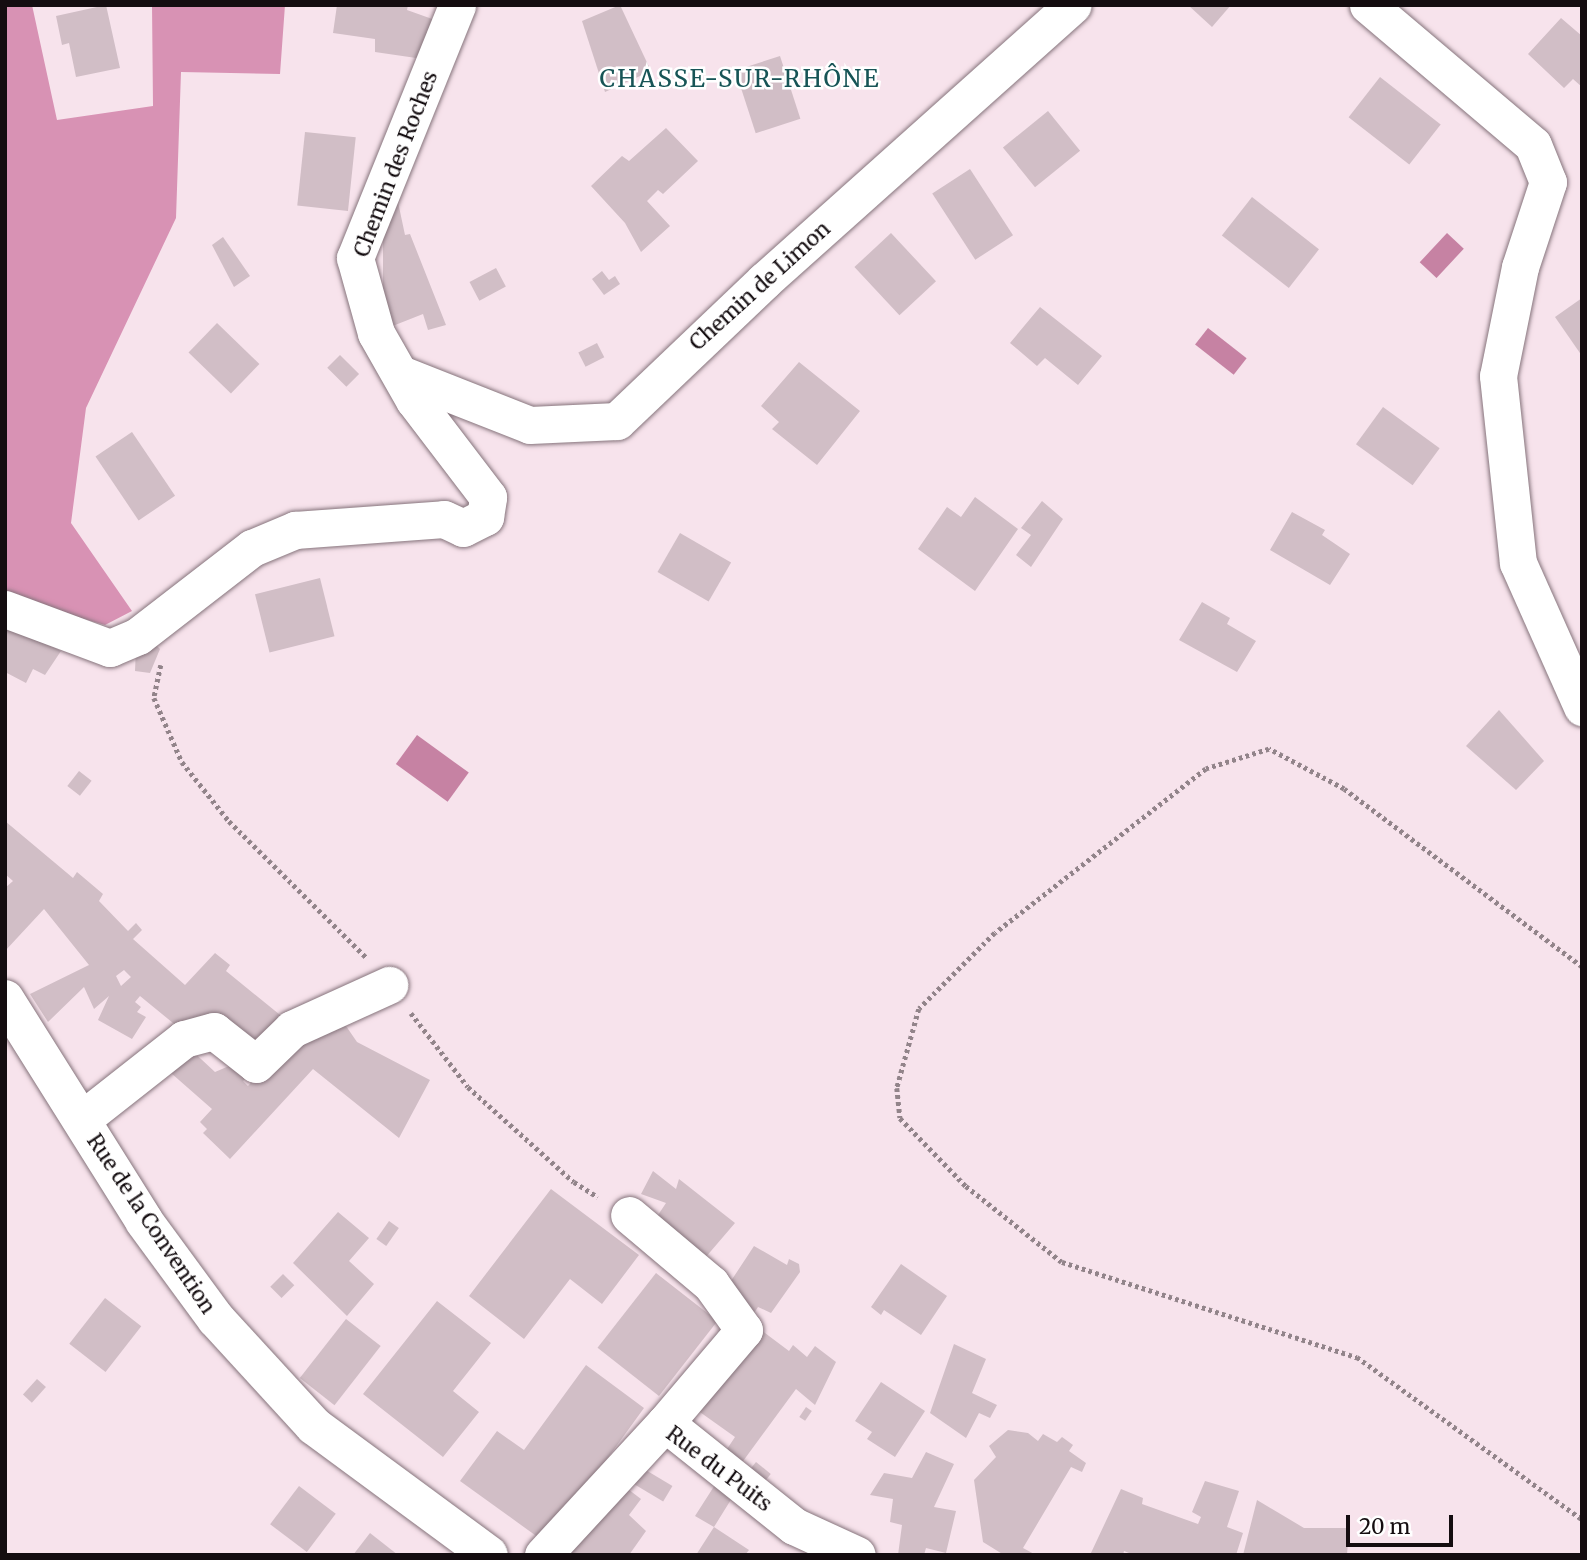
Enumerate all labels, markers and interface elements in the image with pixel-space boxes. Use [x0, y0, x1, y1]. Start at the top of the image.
district label: CHASSE-SUR-RHÔNE [602, 65, 878, 93]
street label: Chemin des Roches [349, 67, 443, 261]
street label: Chemin de Limon [685, 216, 835, 356]
street label: Rue de la Convention [81, 1129, 221, 1319]
street label: Rue du Puits [661, 1421, 777, 1517]
scale bar [1349, 1500, 1456, 1544]
text: 20 m [1359, 1513, 1410, 1540]

